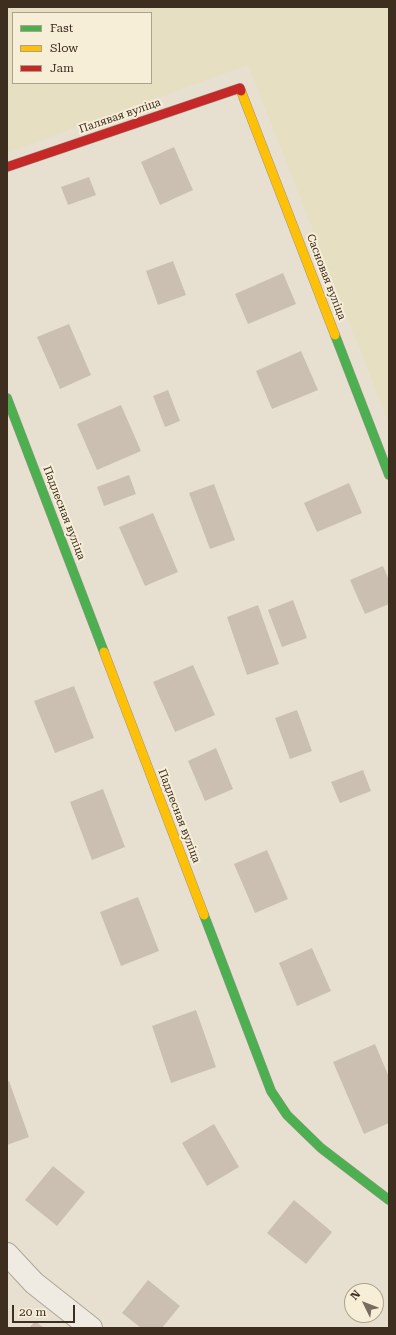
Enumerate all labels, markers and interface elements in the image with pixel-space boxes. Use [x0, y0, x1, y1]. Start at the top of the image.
legend [12, 12, 152, 84]
text: Fast [50, 21, 73, 35]
text: Slow [50, 41, 78, 55]
text: Jam [50, 61, 74, 75]
street label: Палявая вуліца [77, 96, 163, 136]
street label: Сасновая вуліца [304, 232, 348, 322]
street label: Падлесная вуліца [40, 464, 88, 562]
street label: Падлесная вуліца [155, 767, 203, 865]
north arrow [344, 1283, 384, 1323]
text: N [348, 1288, 363, 1303]
scale bar [14, 1297, 77, 1323]
text: 20 m [19, 1305, 46, 1319]

